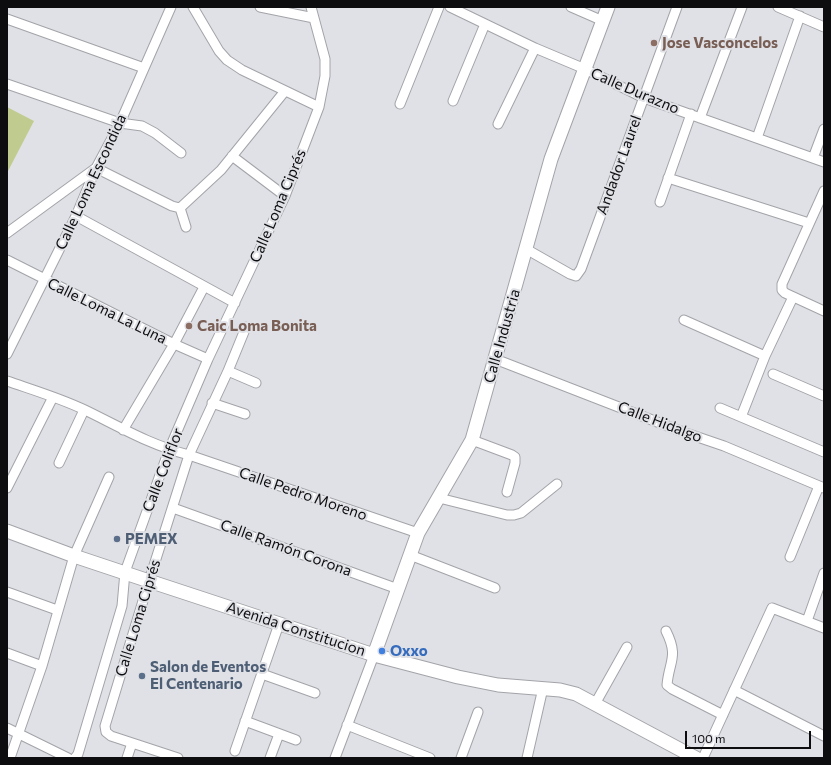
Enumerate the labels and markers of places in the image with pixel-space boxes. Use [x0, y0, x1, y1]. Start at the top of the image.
place label: Jose Vasconcelos [662, 34, 778, 52]
marker: Jose Vasconcelos [649, 38, 659, 48]
place label: Caic Loma Bonita [197, 317, 317, 335]
marker: Caic Loma Bonita [184, 321, 194, 331]
place label: PEMEX [125, 530, 178, 548]
marker: PEMEX [112, 534, 122, 544]
place label: Oxxo [390, 642, 428, 660]
marker: Oxxo [377, 646, 387, 656]
place label: Salon de Eventos El Centenario [150, 658, 266, 693]
marker: Salon de Eventos El Centenario [137, 671, 147, 681]

